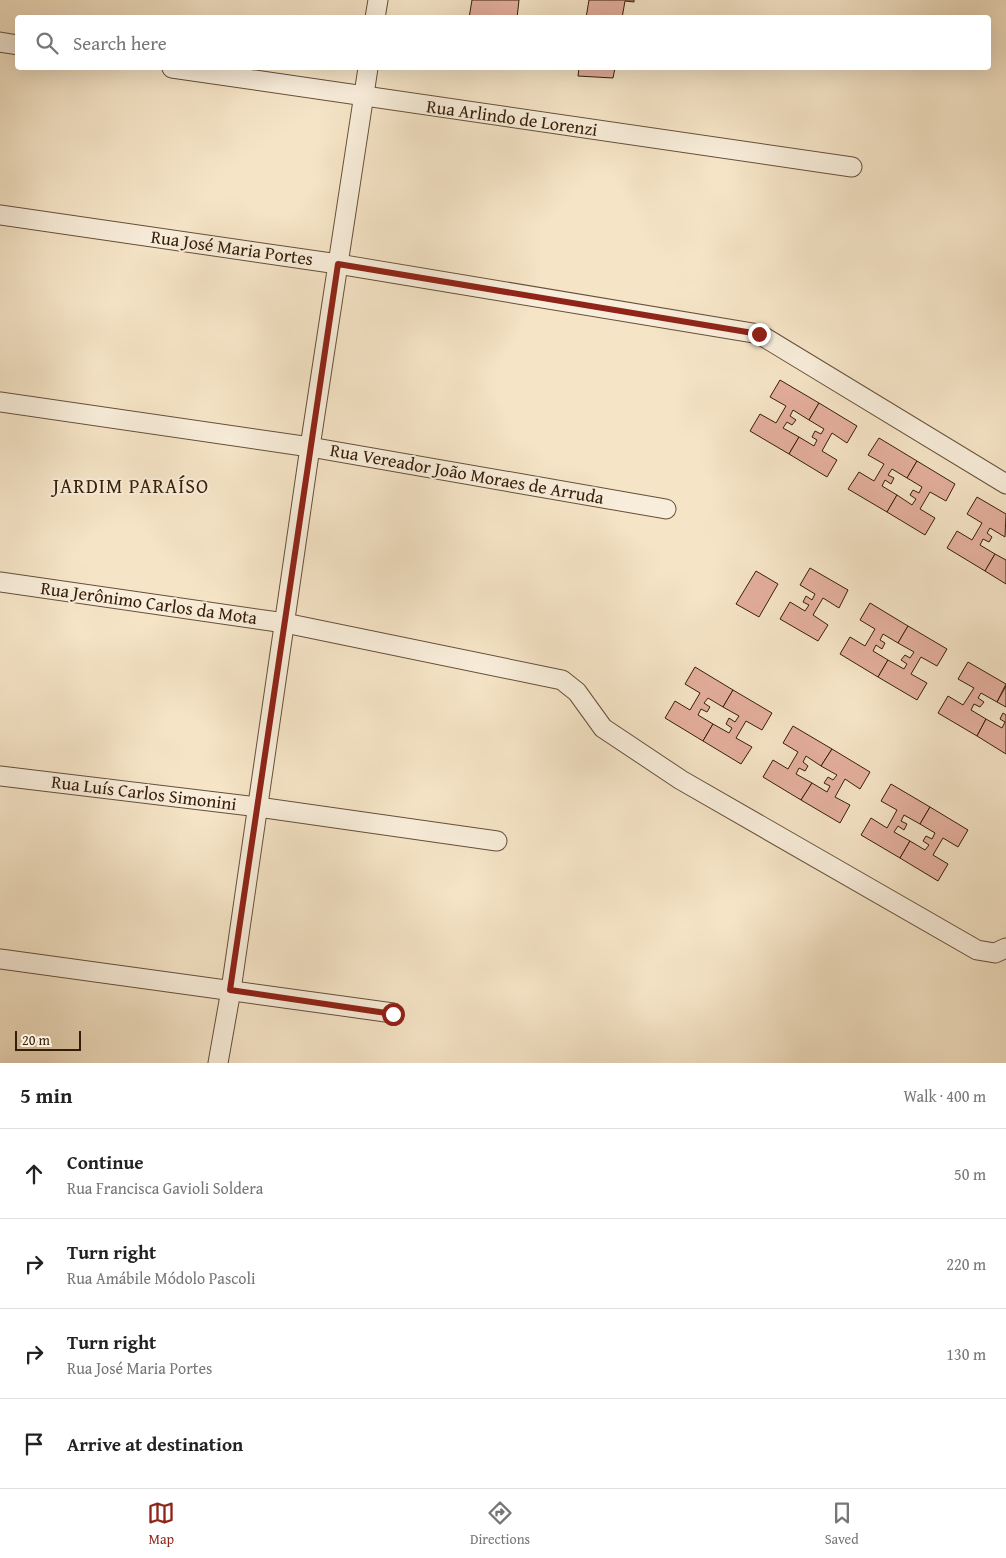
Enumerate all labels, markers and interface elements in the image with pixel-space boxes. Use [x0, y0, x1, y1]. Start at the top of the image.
search box [15, 15, 991, 70]
icon: search [33, 29, 61, 57]
text: Search here [73, 29, 167, 57]
street label: Rua Arlindo de Lorenzi [425, 92, 599, 143]
street label: Rua José Maria Portes [149, 223, 315, 272]
route end [748, 323, 771, 346]
street label: Rua Vereador João Moraes de Arruda [328, 436, 606, 511]
district label: JARDIM PARAÍSO [50, 471, 209, 500]
street label: Rua Jerônimo Carlos da Mota [39, 574, 259, 631]
street label: Rua Luís Carlos Simonini [50, 768, 238, 817]
route start [382, 1003, 405, 1026]
scale bar [15, 1028, 81, 1051]
text: 20 m [22, 1030, 50, 1050]
text: 5 min [20, 1080, 72, 1111]
text: Walk · 400 m [903, 1084, 986, 1108]
text: Continue [67, 1148, 144, 1176]
icon: ahead [20, 1160, 48, 1188]
text: 50 m [954, 1162, 986, 1186]
text: Rua Francisca Gavioli Soldera [67, 1176, 263, 1200]
text: Turn right [67, 1238, 156, 1266]
icon: right [20, 1250, 48, 1278]
text: 220 m [946, 1252, 986, 1276]
text: Rua Amábile Módolo Pascoli [67, 1266, 256, 1290]
text: Turn right [67, 1328, 156, 1356]
icon: right [20, 1340, 48, 1368]
text: 130 m [946, 1342, 986, 1366]
text: Rua José Maria Portes [67, 1356, 212, 1380]
icon: arrive [20, 1430, 48, 1458]
text: Arrive at destination [67, 1430, 243, 1458]
tab: Map [147, 1499, 175, 1549]
tab: Directions [470, 1499, 530, 1549]
tab: Saved [825, 1499, 859, 1549]

